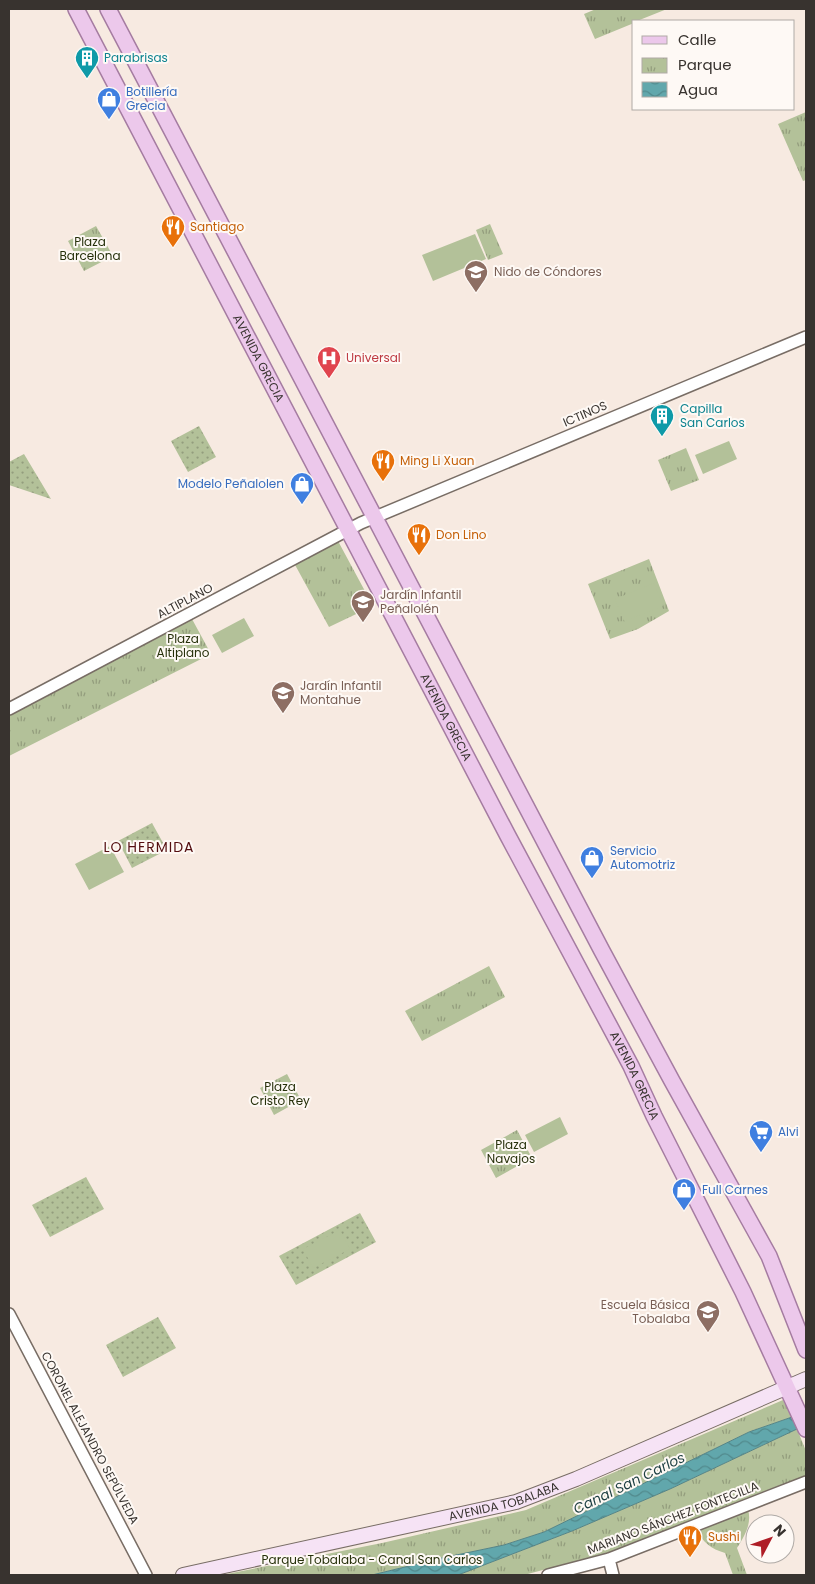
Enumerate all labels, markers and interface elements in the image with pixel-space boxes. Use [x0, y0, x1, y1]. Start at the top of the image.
legend [632, 20, 795, 110]
text: Calle [678, 29, 716, 50]
building icon: Parabrisas [74, 45, 100, 79]
place label: Parabrisas [104, 49, 168, 66]
text: Parque [678, 54, 731, 75]
text: Agua [678, 79, 718, 100]
place label: Botillería Grecia [126, 83, 177, 114]
shop icon: Botillería Grecia [96, 86, 122, 120]
restaurant icon: Santiago [160, 214, 186, 248]
place label: Santiago [190, 218, 244, 235]
park label: Plaza Barcelona [59, 233, 121, 264]
school or university icon: Nido de Cóndores [463, 259, 489, 293]
place label: Nido de Cóndores [494, 263, 602, 280]
street label: AVENIDA GRECIA [229, 311, 289, 405]
hospital icon: Universal [316, 345, 342, 379]
place label: Universal [346, 349, 401, 366]
street label: ICTINOS [560, 397, 610, 430]
place label: Capilla San Carlos [680, 400, 745, 431]
building icon: Capilla San Carlos [649, 403, 675, 437]
restaurant icon: Ming Li Xuan [370, 448, 396, 482]
place label: Ming Li Xuan [400, 452, 475, 469]
shop icon: Modelo Peñalolen [289, 471, 315, 505]
place label: Modelo Peñalolen [178, 475, 284, 492]
restaurant icon: Don Lino [406, 522, 432, 556]
place label: Don Lino [436, 526, 487, 543]
street label: ALTIPLANO [154, 579, 216, 622]
place label: Jardín Infantil Peñalolén [380, 586, 462, 617]
school or university icon: Jardín Infantil Peñalolén [350, 589, 376, 623]
park label: Plaza Altiplano [157, 630, 210, 661]
street label: AVENIDA GRECIA [416, 670, 476, 764]
place label: Jardín Infantil Montahue [300, 677, 382, 708]
school or university icon: Jardín Infantil Montahue [270, 680, 296, 714]
district label: LO HERMIDA [103, 837, 195, 857]
place label: Servicio Automotriz [610, 842, 675, 873]
shop icon: Servicio Automotriz [579, 845, 605, 879]
street label: AVENIDA GRECIA [606, 1028, 664, 1122]
park label: Plaza Cristo Rey [250, 1078, 310, 1109]
supermarket icon: Alvi [748, 1119, 774, 1153]
place label: Alvi [778, 1123, 799, 1140]
park label: Plaza Navajos [487, 1136, 535, 1167]
shop icon: Full Carnes [671, 1177, 697, 1211]
place label: Full Carnes [702, 1181, 768, 1198]
place label: Escuela Básica Tobalaba [601, 1296, 690, 1327]
school or university icon: Escuela Básica Tobalaba [695, 1299, 721, 1333]
street label: CORONEL ALEJANDRO SEPÚLVEDA [38, 1348, 143, 1527]
water label: Canal San Carlos [570, 1447, 688, 1519]
street label: MARIANO SÁNCHEZ FONTECILLA [585, 1477, 761, 1558]
street label: AVENIDA TOBALABA [447, 1478, 561, 1525]
north arrow [745, 1514, 795, 1564]
text: N [769, 1520, 791, 1541]
restaurant icon: Sushi [677, 1524, 703, 1558]
place label: Sushi [708, 1528, 740, 1545]
park label: Parque Tobalaba - Canal San Carlos [262, 1551, 482, 1568]

